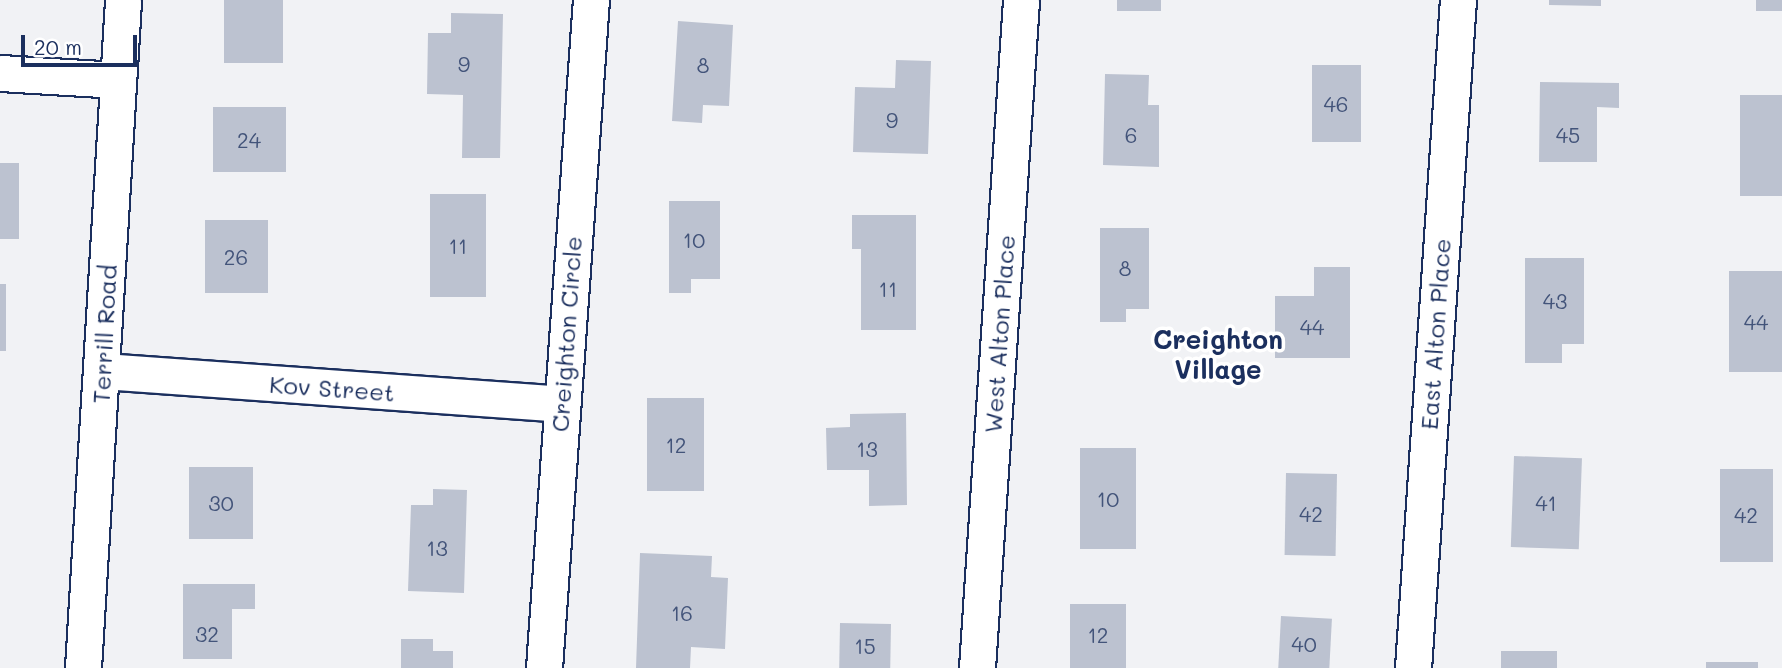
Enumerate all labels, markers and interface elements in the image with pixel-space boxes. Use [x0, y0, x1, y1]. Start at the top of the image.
scale bar [24, 21, 140, 65]
text: 20 m [34, 33, 82, 60]
house number: 9 [458, 51, 470, 77]
house number: 8 [697, 52, 709, 78]
house number: 46 [1323, 91, 1349, 117]
house number: 9 [886, 107, 898, 133]
house number: 6 [1125, 122, 1137, 148]
house number: 45 [1556, 122, 1580, 148]
house number: 24 [237, 127, 261, 153]
house number: 10 [683, 227, 705, 253]
house number: 11 [449, 233, 467, 259]
street label: West Alton Place [978, 234, 1020, 434]
street label: Creighton Circle [545, 235, 587, 433]
street label: East Alton Place [1414, 237, 1456, 431]
house number: 26 [224, 244, 248, 270]
house number: 8 [1119, 255, 1131, 281]
street label: Terrill Road [86, 264, 122, 404]
house number: 11 [879, 276, 897, 302]
house number: 43 [1543, 288, 1567, 314]
house number: 44 [1744, 309, 1768, 335]
house number: 44 [1300, 314, 1324, 340]
district label: Creighton Village [1153, 324, 1283, 386]
street label: Kov Street [268, 369, 396, 407]
house number: 12 [665, 432, 687, 458]
house number: 13 [856, 436, 878, 462]
house number: 10 [1097, 486, 1119, 512]
house number: 30 [208, 490, 234, 516]
house number: 41 [1535, 490, 1557, 516]
house number: 42 [1299, 501, 1323, 527]
house number: 42 [1734, 502, 1758, 528]
house number: 13 [426, 535, 448, 561]
house number: 16 [671, 600, 693, 626]
house number: 32 [195, 621, 219, 647]
house number: 12 [1087, 622, 1109, 648]
house number: 40 [1291, 631, 1317, 657]
house number: 15 [854, 633, 876, 659]

